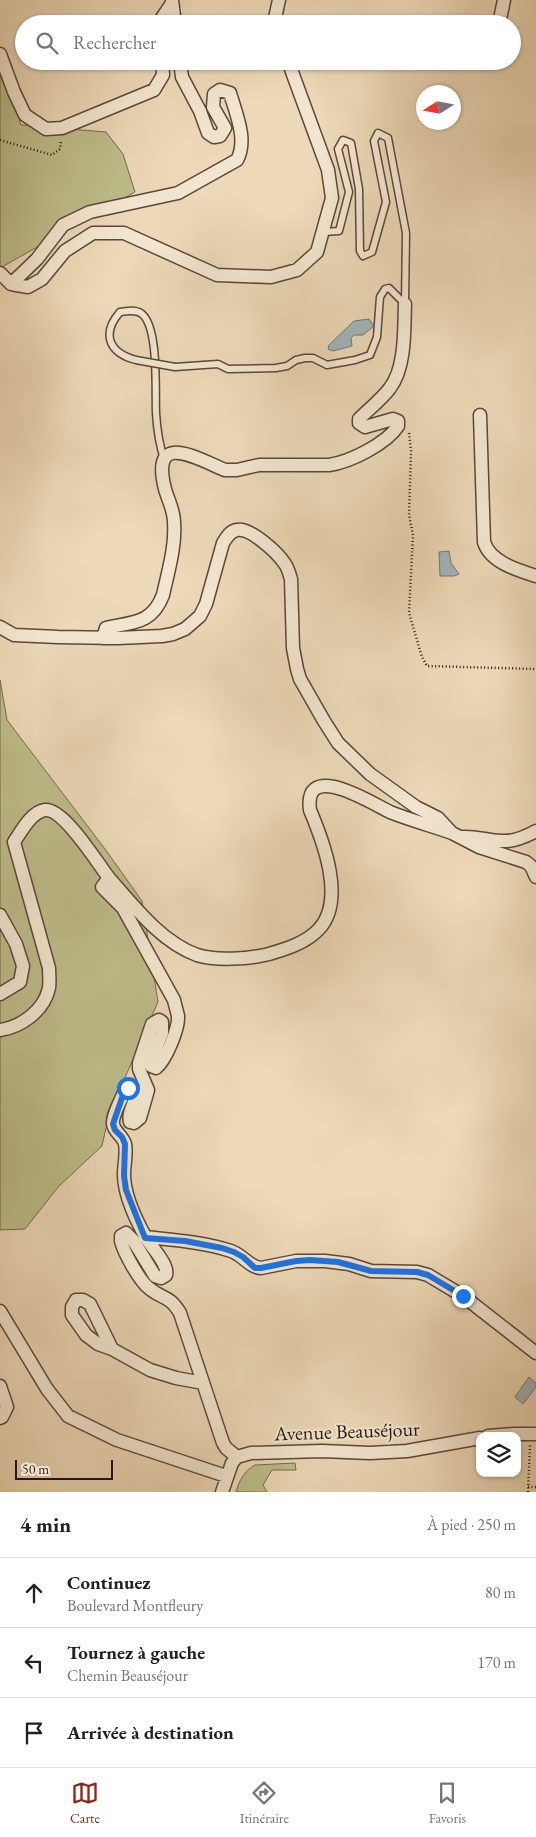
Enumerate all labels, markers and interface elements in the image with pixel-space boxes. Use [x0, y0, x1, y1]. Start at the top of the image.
search box [15, 15, 521, 70]
icon: search [33, 29, 61, 57]
text: Rechercher [73, 30, 156, 55]
north arrow [416, 85, 461, 130]
route start [117, 1077, 140, 1100]
route end [452, 1285, 475, 1308]
street label: Avenue Beauséjour [273, 1415, 420, 1447]
map controls [476, 1432, 521, 1477]
button: layers [476, 1432, 521, 1477]
scale bar [15, 1457, 112, 1480]
text: 50 m [22, 1460, 49, 1478]
text: 4 min [20, 1511, 71, 1538]
text: À pied · 250 m [427, 1514, 516, 1535]
text: Continuez [67, 1570, 151, 1595]
icon: ahead [20, 1579, 48, 1607]
text: 80 m [485, 1582, 516, 1603]
text: Boulevard Montfleury [67, 1595, 203, 1616]
text: Tournez à gauche [67, 1640, 205, 1665]
icon: left [20, 1649, 48, 1677]
text: 170 m [477, 1652, 516, 1673]
text: Chemin Beauséjour [67, 1665, 188, 1686]
icon: arrive [20, 1719, 48, 1747]
text: Arrivée à destination [67, 1720, 234, 1745]
tab: Carte [70, 1779, 100, 1827]
tab: Itinéraire [240, 1779, 289, 1827]
tab: Favoris [429, 1779, 466, 1827]

